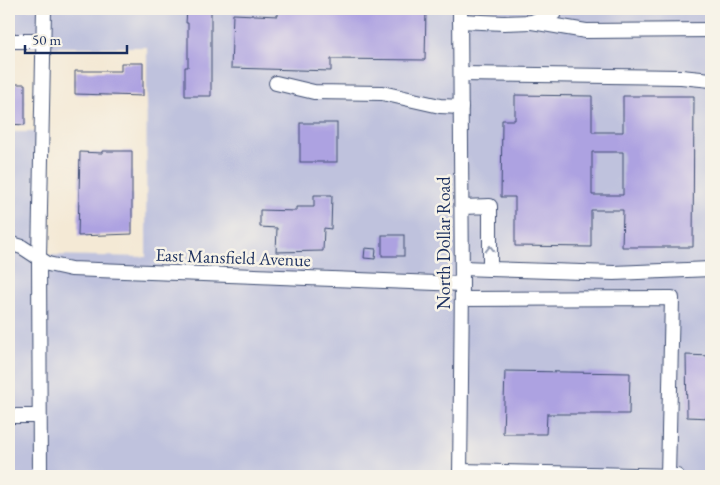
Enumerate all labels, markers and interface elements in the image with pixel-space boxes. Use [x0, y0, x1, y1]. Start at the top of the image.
scale bar [25, 22, 128, 54]
text: 50 m [32, 30, 61, 49]
street label: North Dollar Road [432, 176, 455, 310]
street label: East Mansfield Avenue [155, 243, 311, 271]
one-way arrow [485, 245, 495, 252]

